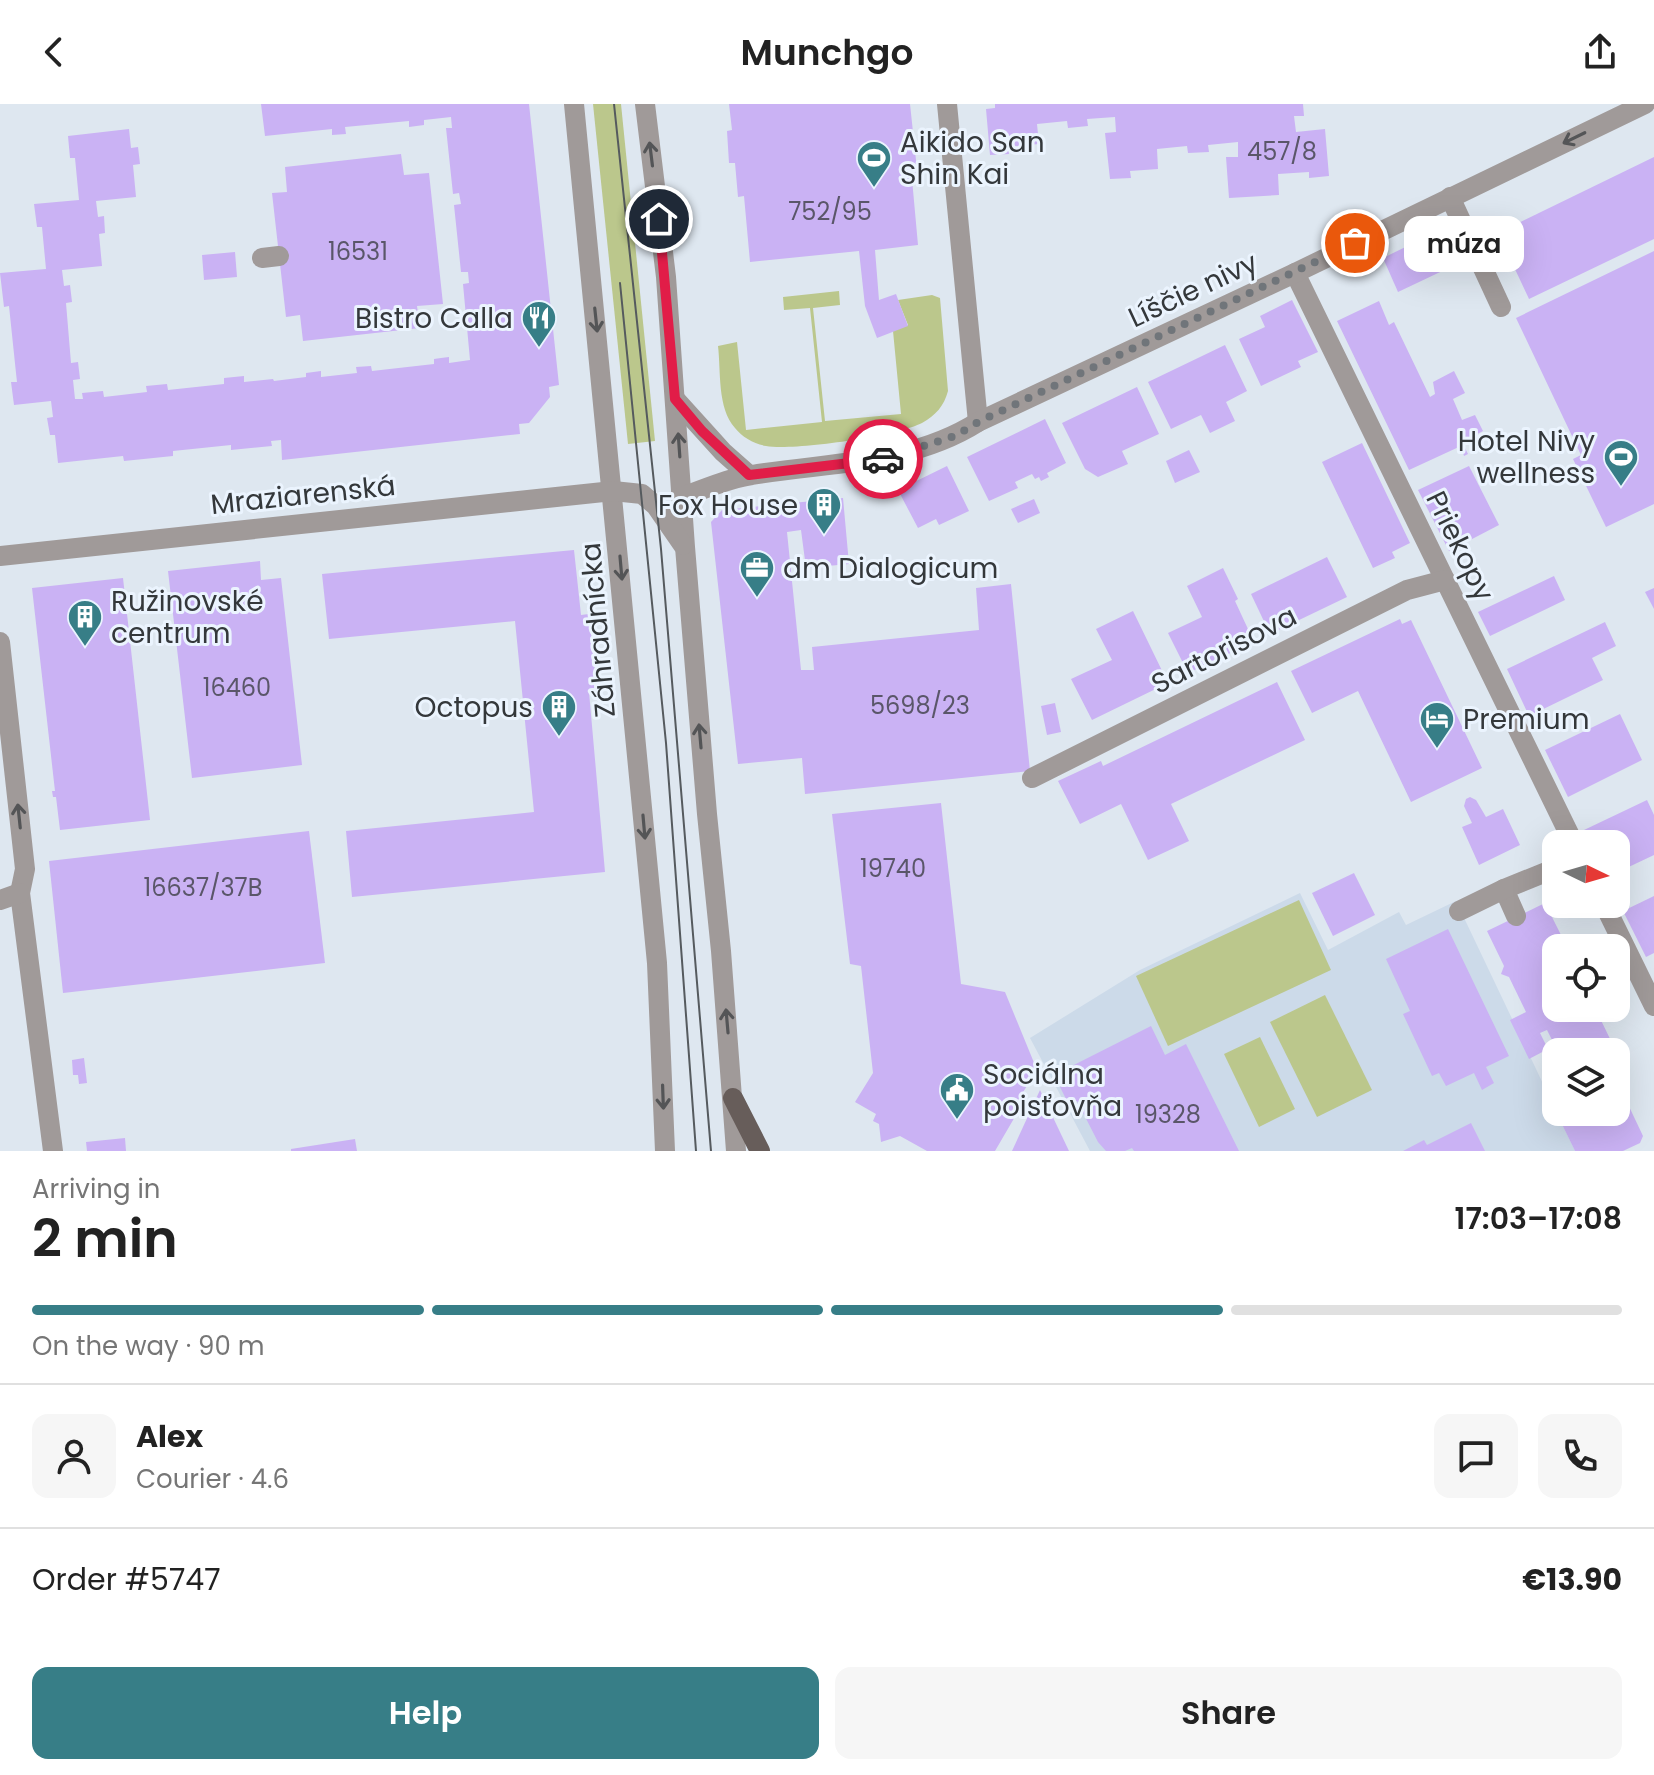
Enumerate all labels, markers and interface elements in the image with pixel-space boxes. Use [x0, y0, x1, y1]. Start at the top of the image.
text: Munchgo [741, 27, 913, 78]
icon: back [32, 30, 76, 74]
icon: share [1578, 30, 1622, 74]
place label: Aikido San Shin Kai [900, 123, 1045, 194]
one-way arrow [1563, 131, 1587, 146]
house number: 457/8 [1247, 135, 1317, 168]
sports icon: Aikido San Shin Kai [855, 139, 893, 189]
one-way arrow [643, 142, 658, 167]
pin [625, 185, 693, 253]
house number: 752/95 [788, 195, 872, 228]
icon: home [637, 197, 681, 241]
pin [1321, 209, 1389, 277]
callout: múza [1403, 215, 1523, 271]
icon: bag [1333, 221, 1377, 265]
text: múza [1427, 226, 1501, 262]
house number: 16531 [328, 235, 388, 268]
street label: Líščie nivy [1122, 243, 1264, 337]
place label: Bistro Calla [355, 299, 513, 338]
restaurant icon: Bistro Calla [520, 299, 558, 349]
one-way arrow [588, 306, 603, 332]
courier [843, 419, 923, 499]
place label: Hotel Nivy wellness [1458, 422, 1595, 493]
one-way arrow [671, 432, 686, 459]
icon: car [861, 437, 905, 481]
sports icon: Hotel Nivy wellness [1602, 438, 1640, 488]
street label: Mraziarenská [209, 466, 397, 524]
street label: Priekopy [1417, 484, 1503, 608]
place label: Fox House [658, 486, 798, 525]
building icon: Fox House [805, 486, 843, 536]
street label: Záhradnícka [571, 541, 625, 719]
office icon: dm Dialogicum [738, 549, 776, 599]
place label: dm Dialogicum [783, 549, 998, 588]
one-way arrow [614, 555, 629, 581]
place label: Ružinovské centrum [111, 582, 264, 653]
street label: Sartorisova [1145, 597, 1303, 703]
building icon: Ružinovské centrum [66, 598, 104, 648]
house number: 16460 [203, 671, 271, 704]
place label: Octopus [414, 688, 533, 727]
building icon: Octopus [540, 688, 578, 738]
house number: 5698/23 [870, 689, 970, 722]
hotel icon: Premium [1418, 700, 1456, 750]
place label: Premium [1463, 700, 1590, 739]
one-way arrow [692, 723, 707, 750]
one-way arrow [12, 803, 27, 830]
one-way arrow [637, 814, 652, 840]
north arrow [1542, 830, 1630, 918]
map controls [1542, 830, 1630, 1126]
house number: 19740 [860, 852, 926, 885]
house number: 16637/37B [144, 871, 262, 904]
button: locate [1542, 934, 1630, 1022]
one-way arrow [719, 1008, 734, 1035]
button: layers [1542, 1038, 1630, 1126]
place label: Sociálna poisťovňa [983, 1055, 1122, 1126]
public building icon: Sociálna poisťovňa [938, 1071, 976, 1121]
one-way arrow [655, 1083, 670, 1110]
house number: 19328 [1135, 1098, 1201, 1131]
text: Arriving in [32, 1171, 161, 1207]
text: 17:03–17:08 [1455, 1197, 1622, 1240]
text: 2 min [32, 1202, 178, 1275]
text: On the way · 90 m [32, 1328, 265, 1364]
button: person [32, 1414, 116, 1498]
button: chat [1434, 1414, 1518, 1498]
button: phone [1538, 1414, 1622, 1498]
text: Alex [136, 1415, 203, 1458]
text: Courier · 4.6 [136, 1461, 289, 1497]
text: Order #5747 [32, 1558, 221, 1601]
text: €13.90 [1522, 1558, 1622, 1601]
button: Help [32, 1667, 819, 1759]
button: Share [835, 1667, 1622, 1759]

